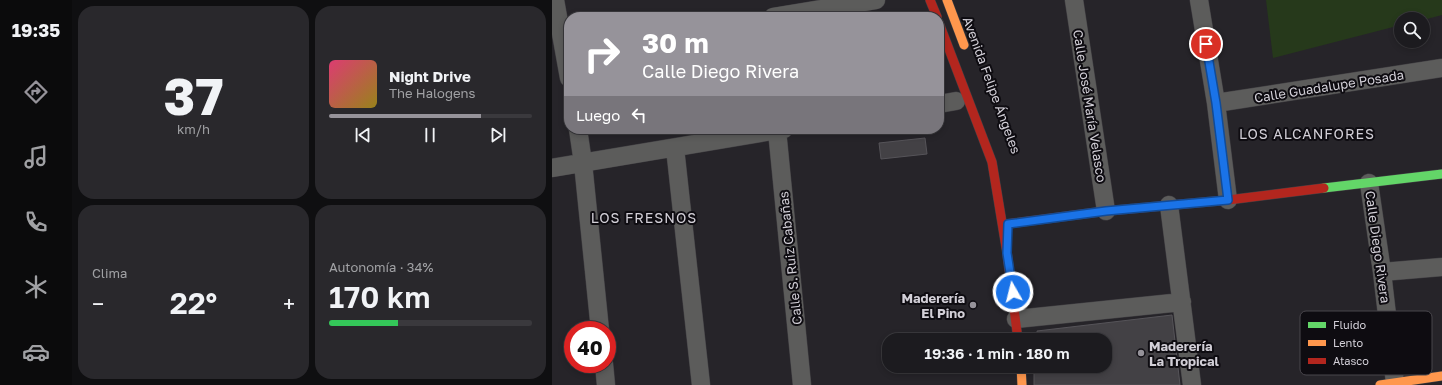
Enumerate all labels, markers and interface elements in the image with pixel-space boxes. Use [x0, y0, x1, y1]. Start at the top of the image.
map controls [1394, 12, 1430, 48]
button: search [1394, 12, 1430, 48]
street label: Avenida Felipe Ángeles [960, 14, 1024, 156]
text: 19:35 [12, 19, 60, 41]
text: 30 m [642, 26, 709, 59]
pin [1189, 27, 1223, 61]
icon: right [576, 28, 628, 80]
street label: Calle José María Velasco [1070, 29, 1110, 184]
icon: arrive [1195, 33, 1217, 55]
text: Calle Diego Rivera [642, 60, 799, 82]
text: 37 [163, 64, 224, 126]
street label: Calle Guadalupe Posada [1253, 66, 1405, 106]
text: Night Drive [389, 67, 471, 85]
icon: directions [22, 78, 50, 106]
text: The Halogens [389, 85, 475, 101]
icon: left [628, 104, 650, 126]
text: Luego [576, 106, 620, 124]
text: km/h [177, 121, 210, 137]
icon: previous [352, 124, 374, 146]
icon: pause [419, 124, 441, 146]
icon: next [487, 124, 509, 146]
district label: LOS ALCANFORES [1239, 125, 1375, 142]
icon: music [22, 143, 50, 171]
street label: Calle S. Ruiz Cabañas [775, 190, 805, 326]
street label: Calle Diego Rivera [1362, 190, 1394, 304]
icon: phone [22, 208, 50, 236]
district label: LOS FRESNOS [591, 209, 697, 226]
text: Autonomía · 34% [329, 259, 433, 275]
text: Clima [92, 265, 127, 281]
position arrow [992, 271, 1034, 313]
icon: climate [22, 273, 50, 301]
text: 170 km [329, 279, 431, 315]
text: 22° [170, 285, 217, 321]
text: − [92, 290, 104, 317]
text: + [283, 290, 295, 317]
place label: Maderería El Pino [902, 290, 965, 321]
marker: Maderería El Pino [968, 300, 978, 310]
legend [1300, 311, 1432, 375]
text: Fluido [1333, 318, 1366, 331]
speed limit sign: 40 [564, 321, 616, 373]
text: Lento [1333, 336, 1364, 349]
icon: car [22, 338, 50, 366]
place label: Maderería La Tropical [1149, 338, 1220, 369]
text: 19:36 · 1 min · 180 m [924, 344, 1070, 362]
marker: Maderería La Tropical [1136, 348, 1146, 358]
text: Atasco [1333, 354, 1369, 367]

